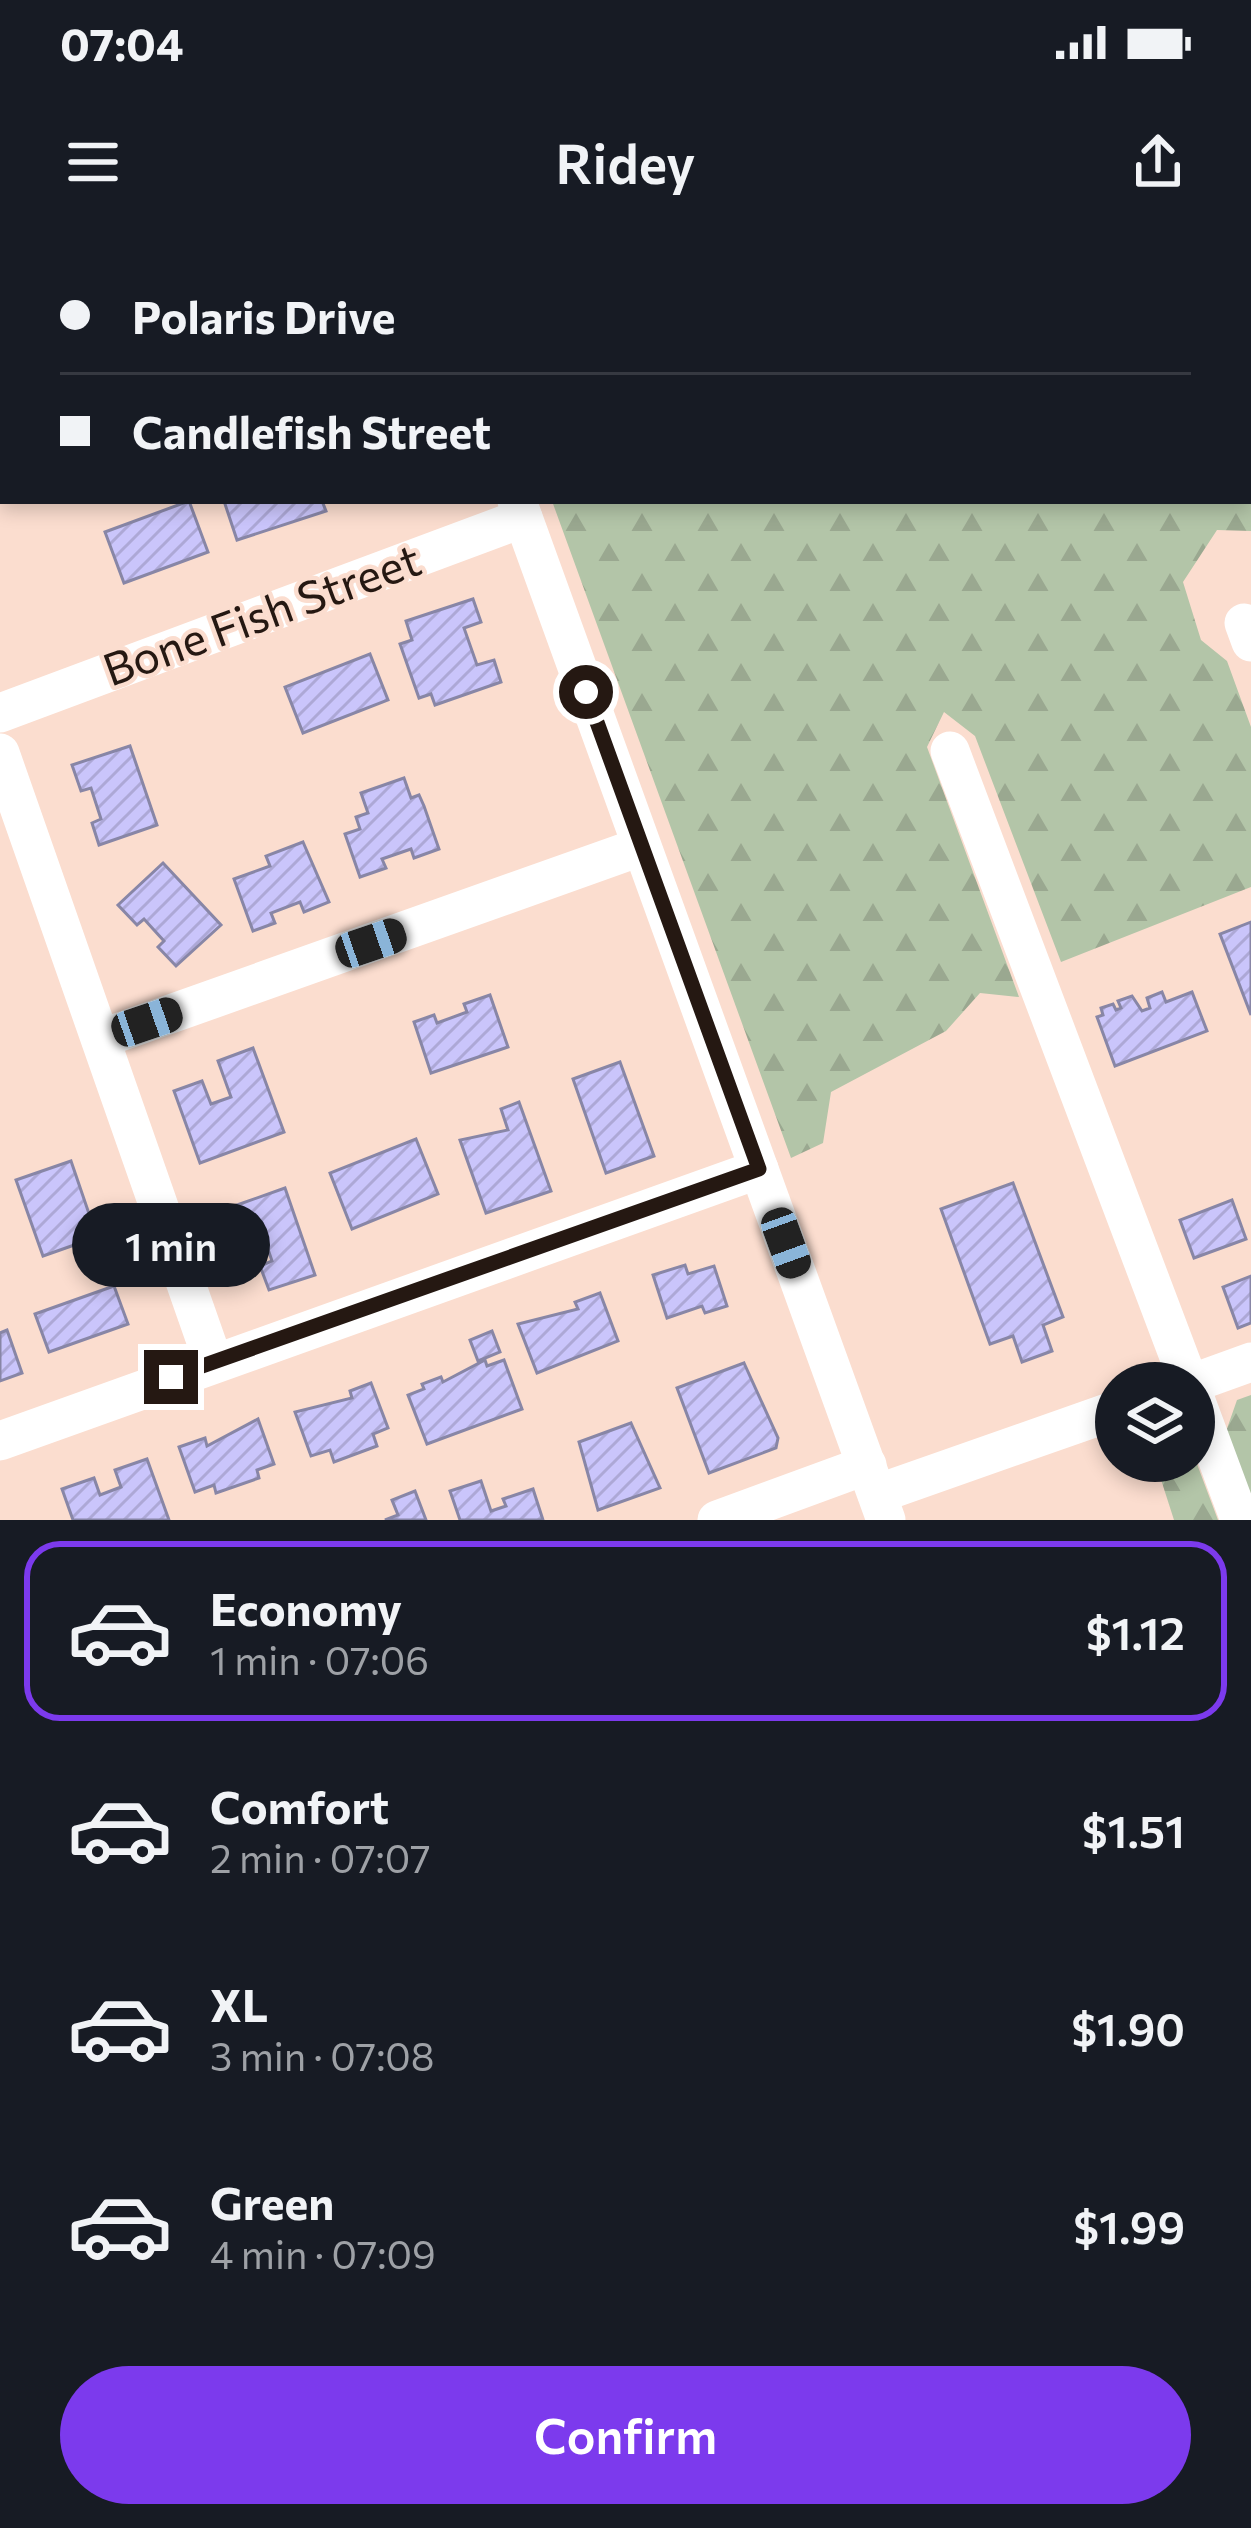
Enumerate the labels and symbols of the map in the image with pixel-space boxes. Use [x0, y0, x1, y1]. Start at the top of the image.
street label: Bone Fish Street [95, 530, 427, 696]
route start [559, 665, 613, 719]
car [331, 914, 411, 972]
car [107, 993, 187, 1051]
callout: 1 min [72, 1203, 270, 1287]
car [757, 1203, 815, 1283]
route end [144, 1350, 198, 1404]

